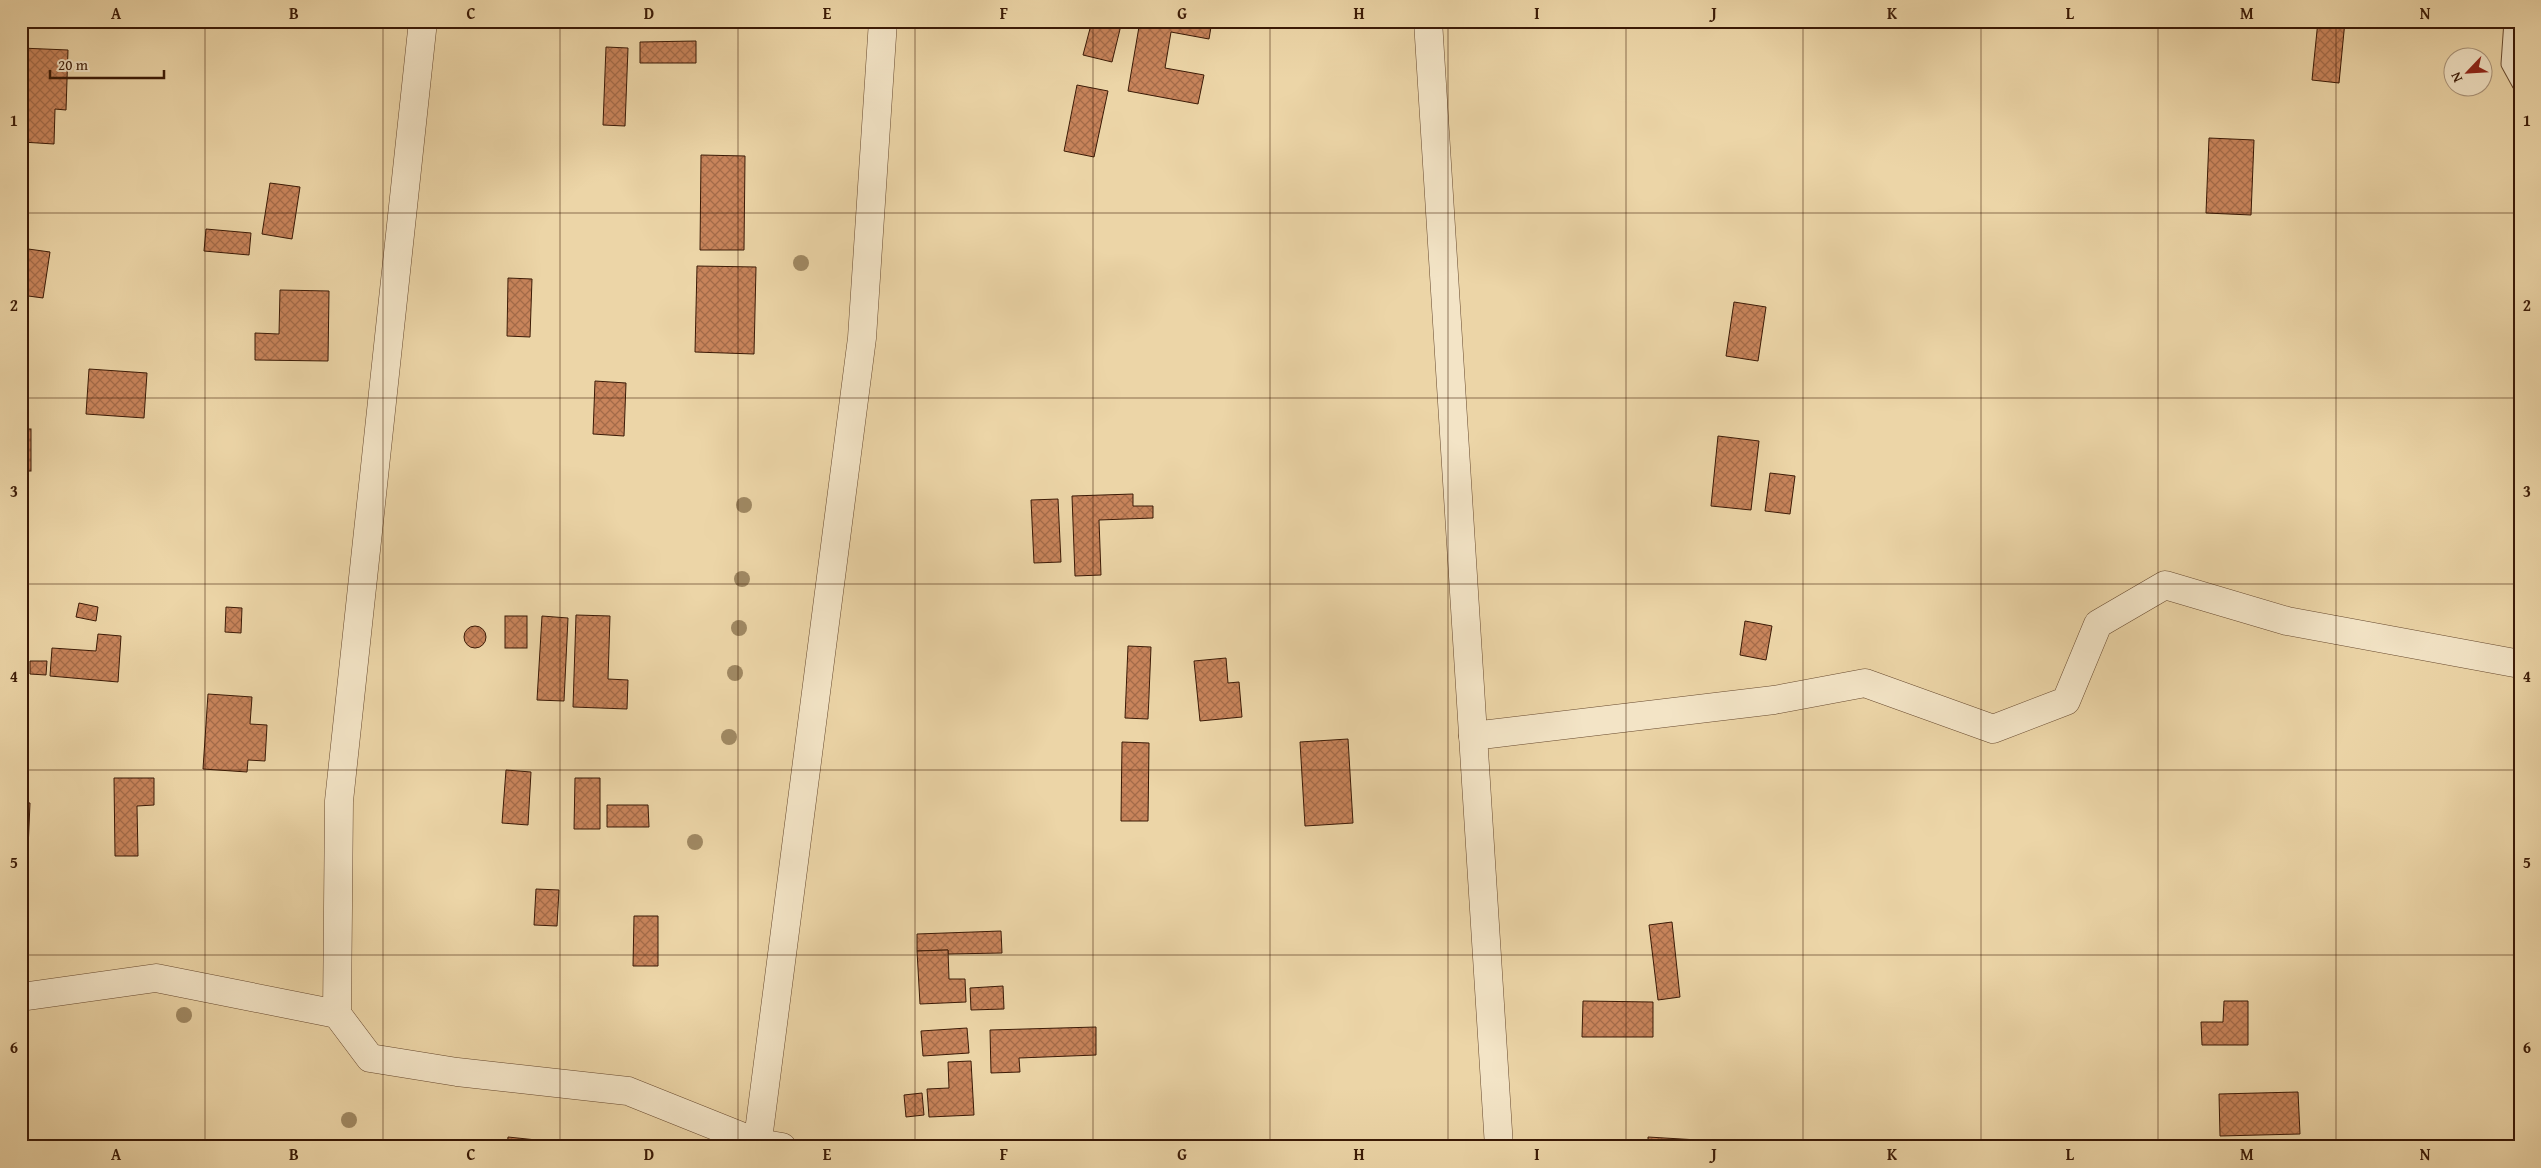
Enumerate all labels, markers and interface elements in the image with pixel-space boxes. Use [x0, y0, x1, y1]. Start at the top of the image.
text: A [111, 1, 122, 25]
text: B [289, 1, 299, 25]
text: C [466, 1, 476, 25]
text: D [644, 1, 654, 25]
text: E [823, 1, 832, 25]
text: F [1000, 1, 1008, 25]
text: G [1177, 1, 1187, 25]
text: H [1353, 1, 1365, 25]
text: I [1534, 1, 1540, 25]
text: J [1708, 1, 1717, 25]
text: K [1887, 1, 1898, 25]
text: L [2066, 1, 2075, 25]
text: M [2240, 1, 2254, 25]
text: N [2420, 1, 2431, 25]
scale bar [50, 48, 164, 80]
north arrow [2444, 48, 2494, 98]
text: 20 m [58, 54, 89, 75]
text: N [2445, 68, 2467, 86]
text: 1 [10, 108, 18, 132]
text: 1 [2523, 108, 2531, 132]
text: 2 [10, 293, 18, 317]
text: 2 [2523, 293, 2531, 317]
text: 3 [10, 479, 18, 503]
text: 3 [2523, 479, 2531, 503]
text: 4 [10, 664, 18, 688]
text: 4 [2523, 664, 2531, 688]
text: 5 [10, 850, 18, 874]
text: 5 [2523, 850, 2531, 874]
text: 6 [10, 1035, 18, 1059]
text: 6 [2523, 1035, 2531, 1059]
text: A [111, 1142, 122, 1166]
text: B [289, 1142, 299, 1166]
text: C [466, 1142, 476, 1166]
text: D [644, 1142, 654, 1166]
text: E [823, 1142, 832, 1166]
text: F [1000, 1142, 1008, 1166]
text: G [1177, 1142, 1187, 1166]
text: H [1353, 1142, 1365, 1166]
text: I [1534, 1142, 1540, 1166]
text: J [1708, 1142, 1717, 1166]
text: K [1887, 1142, 1898, 1166]
text: L [2066, 1142, 2075, 1166]
text: M [2240, 1142, 2254, 1166]
text: N [2420, 1142, 2431, 1166]

